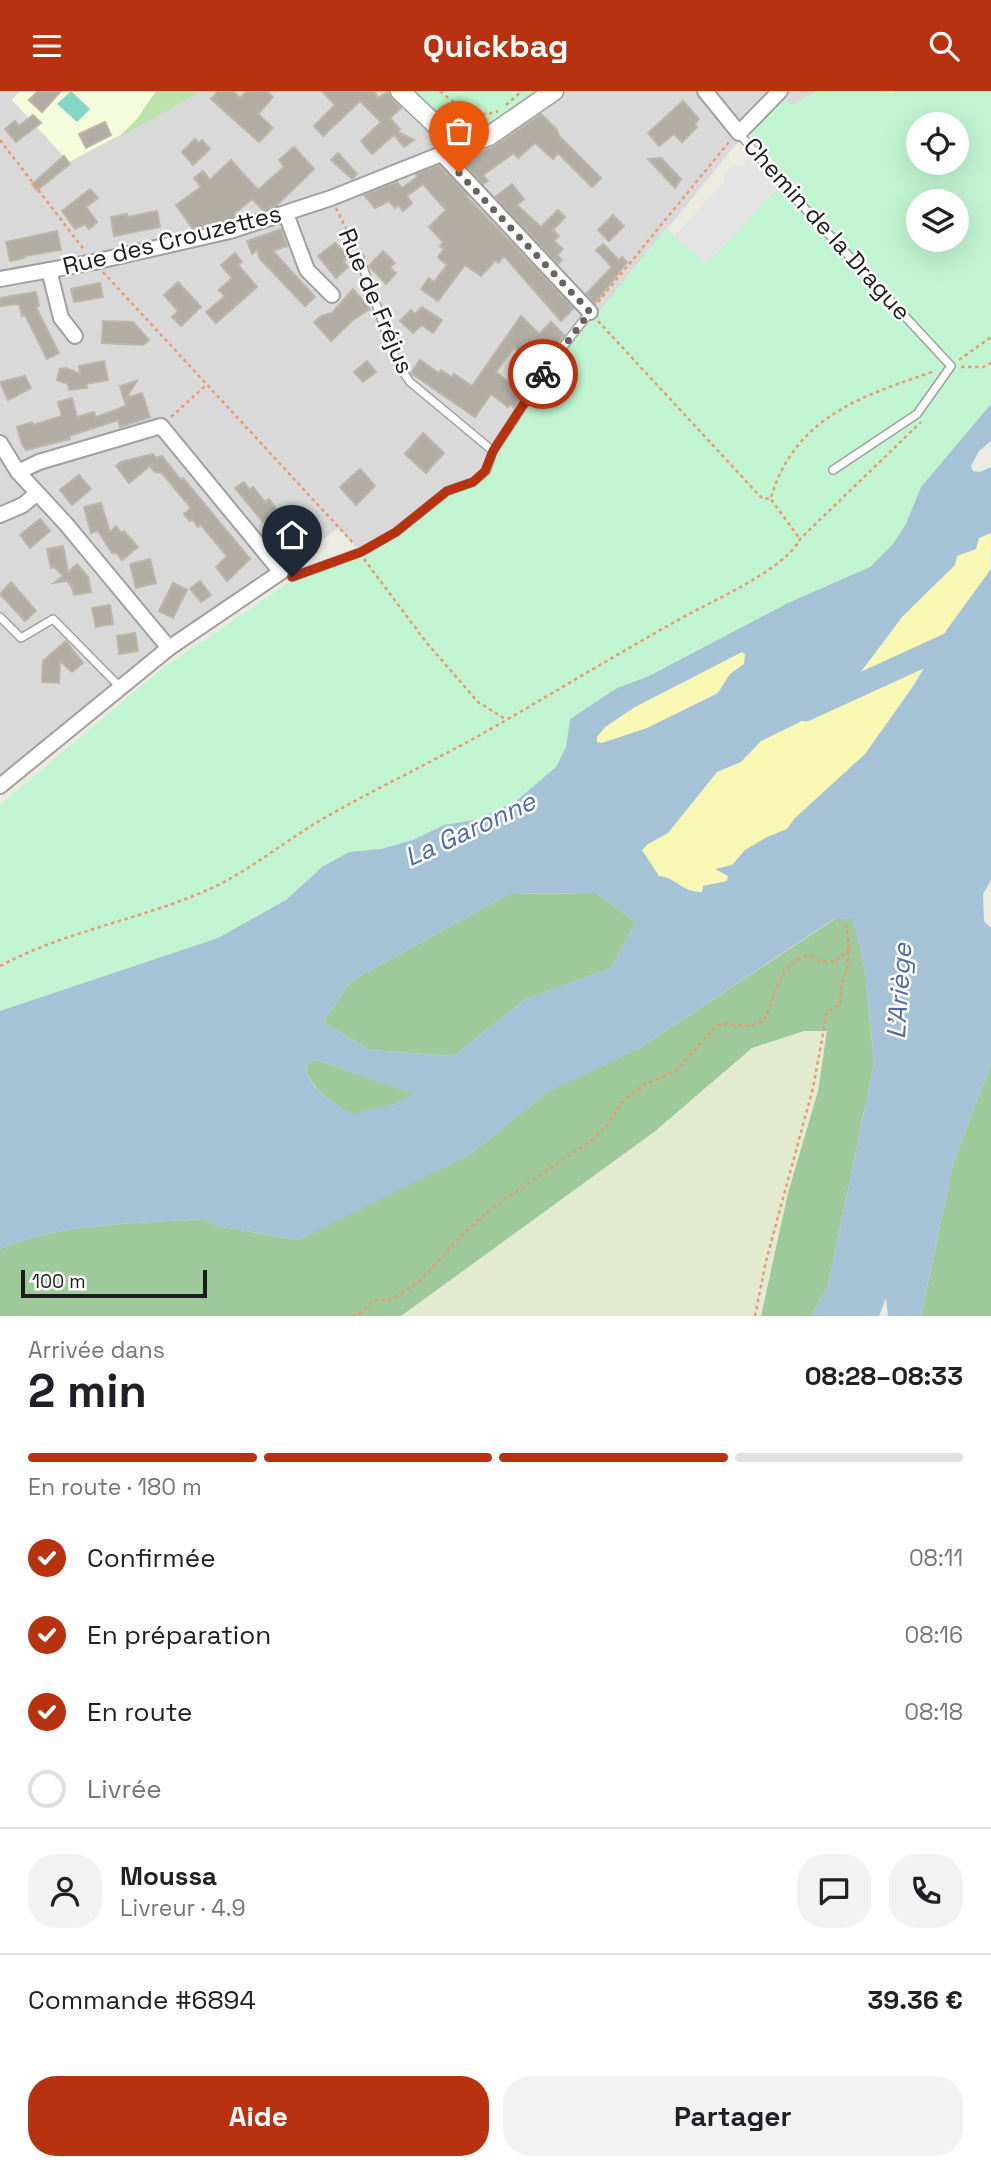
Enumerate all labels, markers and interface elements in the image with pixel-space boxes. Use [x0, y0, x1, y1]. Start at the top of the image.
text: Quickbag [423, 26, 568, 66]
icon: menu [28, 27, 66, 65]
icon: search [925, 27, 963, 65]
pin [429, 101, 489, 173]
icon: bag [440, 112, 478, 150]
map controls [906, 112, 969, 252]
button: locate [906, 112, 969, 175]
street label: Chemin de la Drague [737, 131, 918, 327]
button: layers [906, 189, 969, 252]
street label: Rue des Crouzettes [59, 197, 284, 282]
street label: Rue de Fréjus [332, 223, 421, 378]
courier [508, 339, 578, 409]
icon: bike [524, 355, 562, 393]
pin [262, 505, 322, 577]
icon: home [273, 516, 311, 554]
water label: La Garonne [399, 783, 542, 874]
water label: L'Ariège [879, 940, 919, 1040]
scale bar [21, 1267, 206, 1299]
text: 100 m [32, 1269, 86, 1294]
text: Arrivée dans [28, 1335, 165, 1365]
text: 08:28–08:33 [805, 1359, 963, 1393]
text: 2 min [28, 1362, 147, 1420]
text: En route · 180 m [28, 1472, 202, 1502]
icon: check [28, 1539, 66, 1577]
text: Confirmée [87, 1541, 216, 1575]
text: 08:11 [909, 1543, 963, 1573]
icon: check [28, 1616, 66, 1654]
text: En préparation [87, 1618, 271, 1652]
text: 08:16 [904, 1620, 963, 1650]
icon: check [28, 1693, 66, 1731]
text: En route [87, 1695, 192, 1729]
text: 08:18 [904, 1697, 963, 1727]
text: Livrée [87, 1772, 162, 1806]
button: person [28, 1854, 102, 1928]
button: chat [797, 1854, 871, 1928]
button: phone [889, 1854, 963, 1928]
text: Moussa [120, 1859, 217, 1893]
text: Livreur · 4.9 [120, 1893, 246, 1923]
text: Commande #6894 [28, 1983, 256, 2017]
text: 39.36 € [868, 1983, 963, 2017]
button: Aide [28, 2076, 489, 2156]
button: Partager [503, 2076, 963, 2156]

